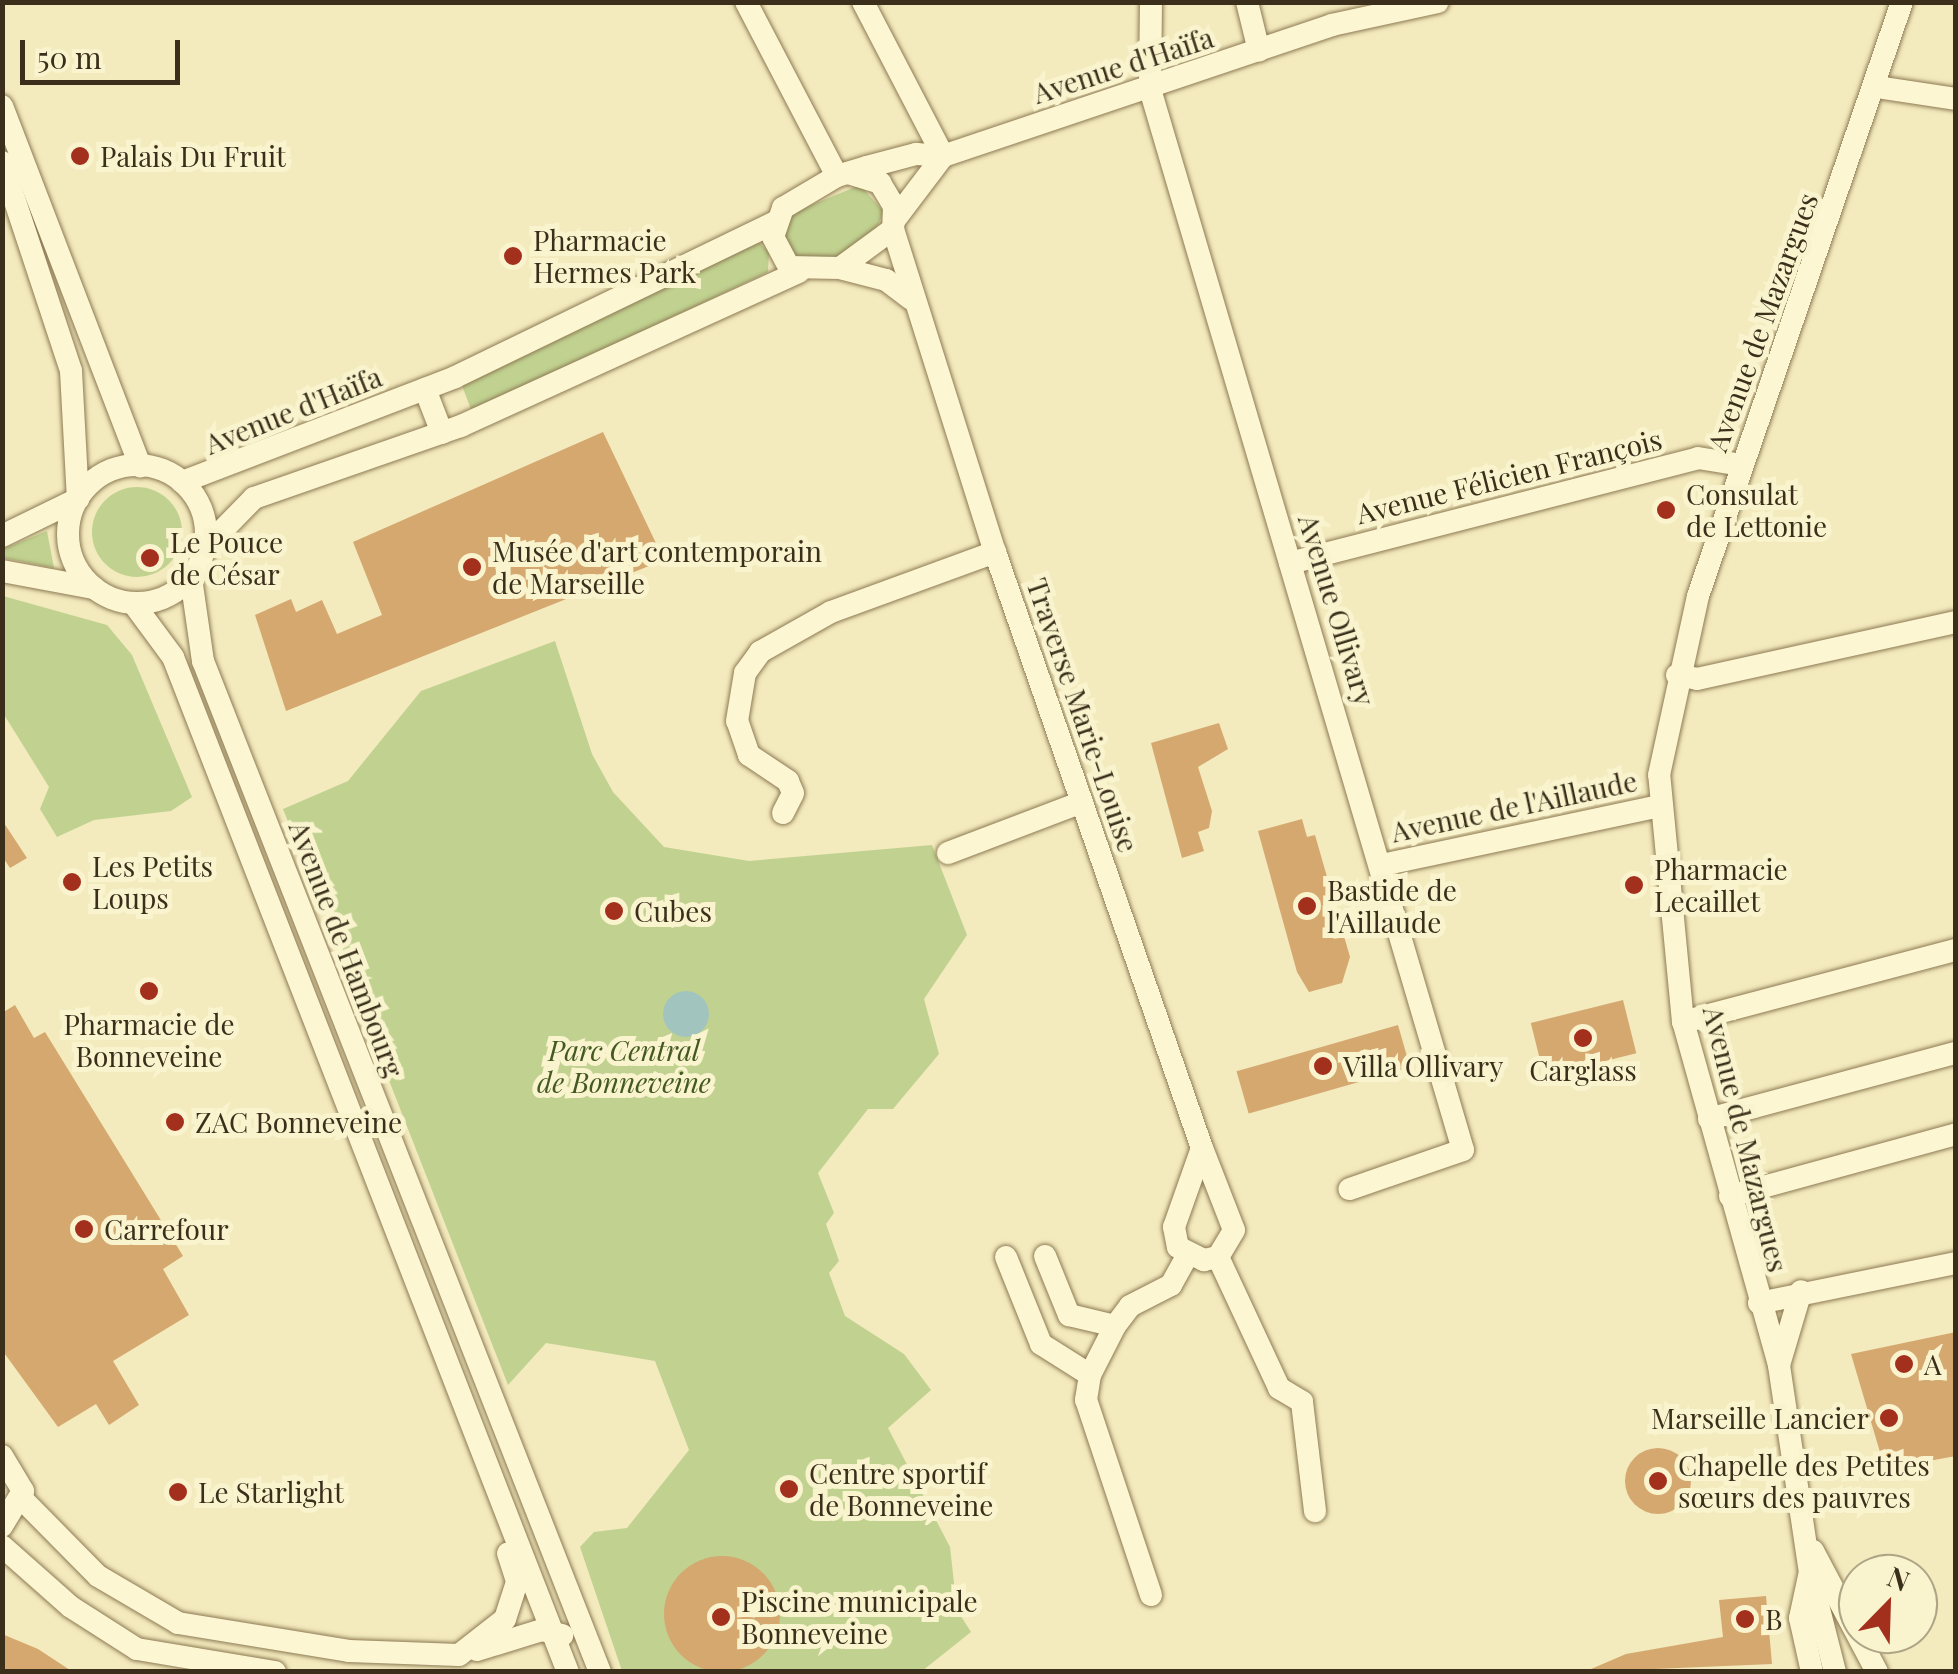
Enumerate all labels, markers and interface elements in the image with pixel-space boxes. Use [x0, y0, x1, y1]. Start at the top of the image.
scale bar [25, 20, 185, 82]
street label: Avenue d'Haïfa [1029, 20, 1217, 110]
text: 50 m [37, 37, 102, 77]
place label: Palais Du Fruit [100, 139, 286, 173]
marker: Palais Du Fruit [69, 145, 91, 167]
street label: Avenue de Mazargues [1700, 188, 1824, 456]
place label: Pharmacie Hermes Park [533, 223, 696, 289]
marker: Pharmacie Hermes Park [502, 245, 524, 267]
street label: Avenue d'Haïfa [200, 359, 386, 461]
street label: Avenue Félicien François [1353, 422, 1665, 530]
place label: Consulat de Lettonie [1686, 477, 1827, 543]
marker: Consulat de Lettonie [1655, 499, 1677, 521]
street label: Avenue Ollivary [1292, 510, 1382, 710]
place label: Le Pouce de César [170, 525, 283, 591]
place label: Musée d'art contemporain de Marseille [492, 534, 822, 600]
marker: Le Pouce de César [139, 547, 161, 569]
marker: Musée d'art contemporain de Marseille [461, 556, 483, 578]
street label: Traverse Marie-Louise [1020, 574, 1146, 856]
street label: Avenue de l'Aillaude [1388, 763, 1640, 849]
street label: Avenue de Hambourg [283, 816, 411, 1082]
place label: Les Petits Loups [92, 849, 213, 915]
place label: Pharmacie Lecaillet [1654, 852, 1788, 918]
marker: Les Petits Loups [61, 871, 83, 893]
place label: Bastide de l'Aillaude [1327, 873, 1457, 939]
marker: Pharmacie Lecaillet [1623, 874, 1645, 896]
place label: Cubes [634, 894, 712, 928]
marker: Bastide de l'Aillaude [1296, 895, 1318, 917]
marker: Cubes [603, 900, 625, 922]
marker: Pharmacie de Bonneveine [138, 980, 160, 1002]
street label: Avenue de Mazargues [1697, 1003, 1795, 1275]
place label: Pharmacie de Bonneveine [63, 1007, 235, 1073]
marker: Carglass [1572, 1027, 1594, 1049]
park label: Parc Central de Bonneveine [537, 1033, 711, 1099]
place label: Villa Ollivary [1343, 1049, 1504, 1083]
place label: Carglass [1529, 1053, 1637, 1087]
marker: Villa Ollivary [1312, 1055, 1334, 1077]
place label: ZAC Bonneveine [195, 1105, 402, 1139]
marker: ZAC Bonneveine [164, 1111, 186, 1133]
place label: Carrefour [104, 1212, 229, 1246]
marker: Carrefour [73, 1218, 95, 1240]
place label: A [1924, 1347, 1942, 1381]
marker: A [1893, 1353, 1915, 1375]
place label: Marseille Lancier [1651, 1401, 1869, 1435]
marker: Marseille Lancier [1878, 1407, 1900, 1429]
place label: Chapelle des Petites sœurs des pauvres [1678, 1448, 1930, 1514]
place label: Centre sportif de Bonneveine [809, 1456, 993, 1522]
marker: Chapelle des Petites sœurs des pauvres [1647, 1470, 1669, 1492]
place label: Le Starlight [198, 1475, 344, 1509]
marker: Centre sportif de Bonneveine [778, 1478, 800, 1500]
marker: Le Starlight [167, 1481, 189, 1503]
north arrow [1838, 1554, 1938, 1654]
text: N [1883, 1557, 1916, 1599]
place label: Piscine municipale Bonneveine [741, 1584, 978, 1650]
place label: B [1765, 1602, 1782, 1636]
marker: Piscine municipale Bonneveine [710, 1606, 732, 1628]
marker: B [1734, 1608, 1756, 1630]

